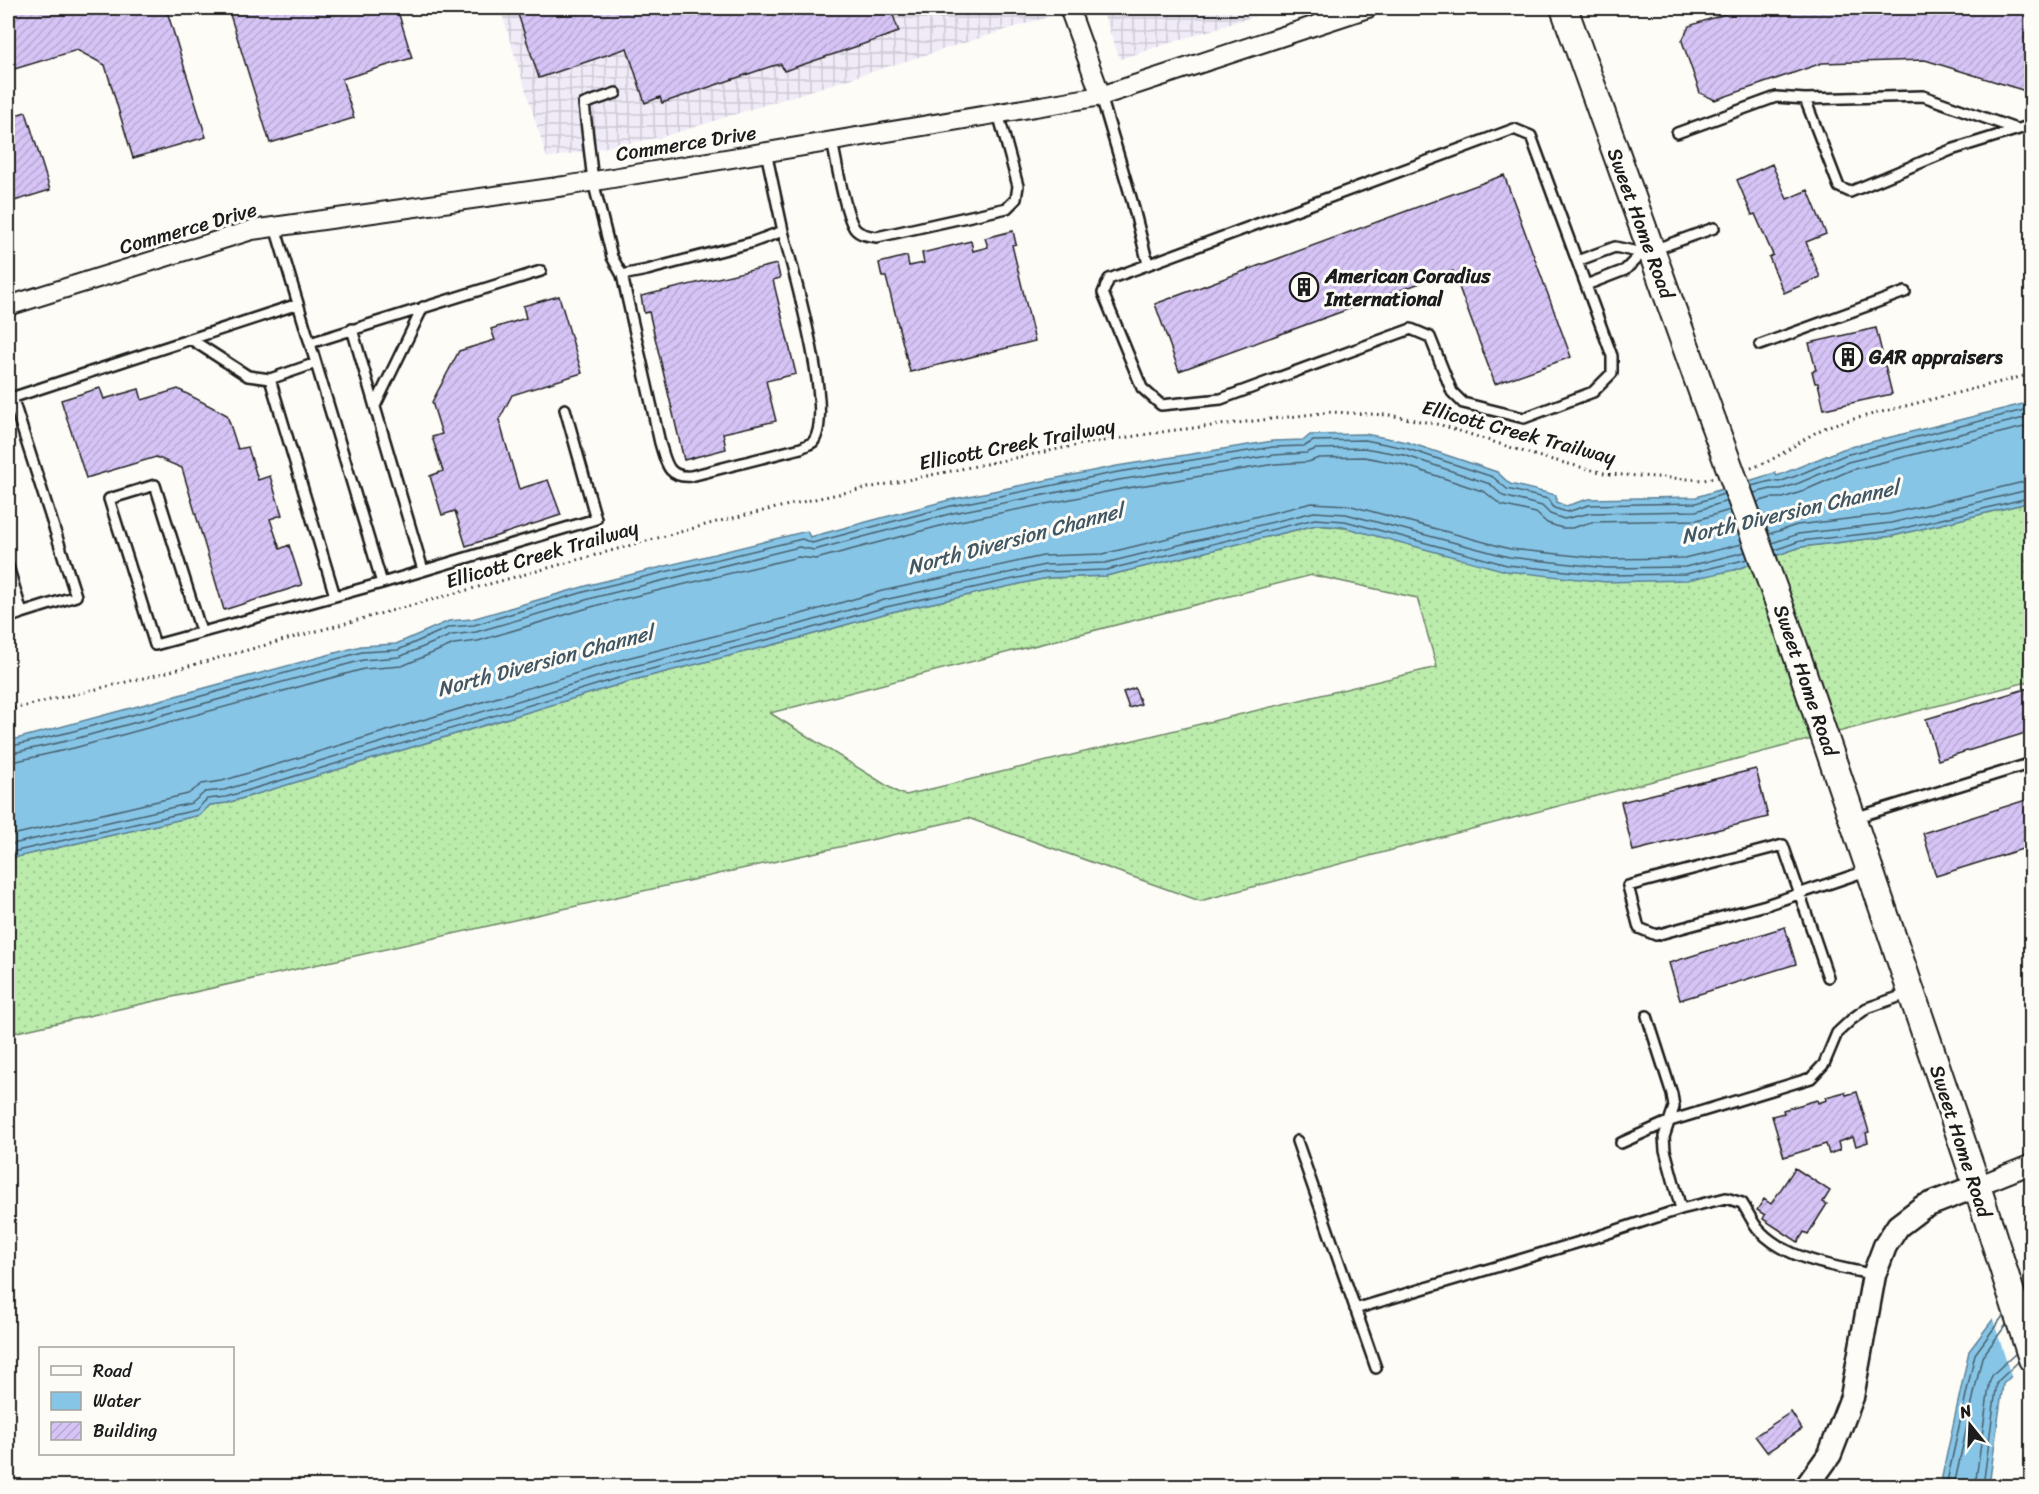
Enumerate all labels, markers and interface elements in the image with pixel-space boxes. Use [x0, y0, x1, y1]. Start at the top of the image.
street label: Commerce Drive [613, 115, 759, 172]
street label: Sweet Home Road [1597, 143, 1685, 305]
street label: Commerce Drive [115, 192, 261, 265]
place label: American Coradius International [1324, 259, 1491, 317]
building icon: American Coradius International [1288, 271, 1320, 303]
place label: GAR appraisers [1868, 340, 2004, 375]
building icon: GAR appraisers [1832, 341, 1864, 373]
street label: Ellicott Creek Trailway [1418, 390, 1620, 475]
street label: Ellicott Creek Trailway [916, 408, 1119, 481]
water label: North Diversion Channel [1677, 467, 1907, 556]
water label: North Diversion Channel [903, 491, 1132, 586]
street label: Ellicott Creek Trailway [442, 510, 643, 599]
street label: Sweet Home Road [1763, 600, 1848, 762]
water label: North Diversion Channel [433, 613, 662, 708]
street label: Sweet Home Road [1919, 1060, 2002, 1223]
legend [39, 1347, 234, 1455]
text: Road [93, 1355, 133, 1387]
text: Water [93, 1385, 142, 1417]
north arrow [1940, 1395, 2000, 1455]
text: N [1955, 1395, 1976, 1427]
text: Building [93, 1415, 157, 1447]

